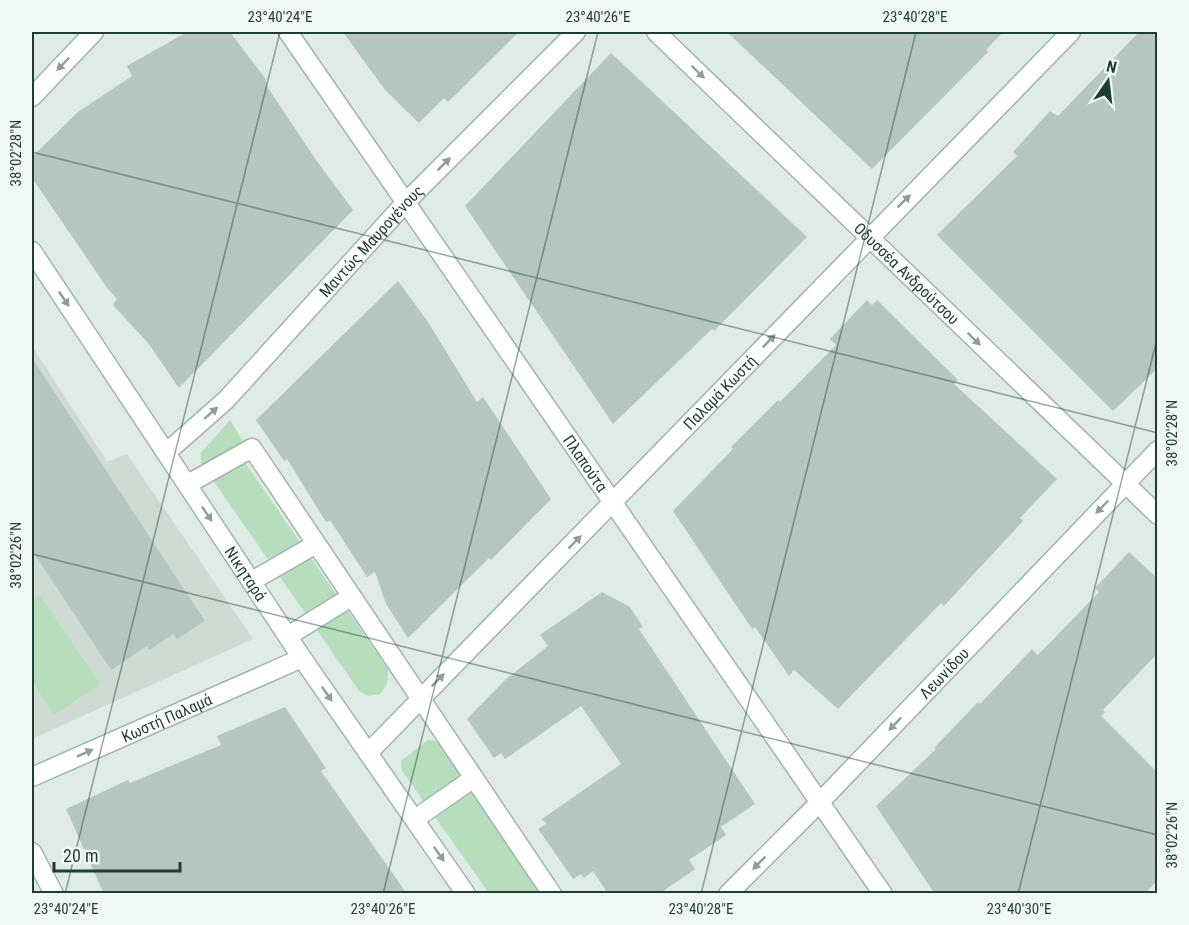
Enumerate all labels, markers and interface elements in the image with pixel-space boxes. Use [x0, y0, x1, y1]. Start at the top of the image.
text: 23°40'24"E [248, 8, 312, 26]
text: 23°40'26"E [566, 8, 630, 26]
text: 23°40'28"E [883, 8, 947, 26]
north arrow [1078, 51, 1138, 111]
one-way arrow [56, 57, 70, 72]
text: N [1104, 57, 1119, 77]
one-way arrow [690, 65, 705, 78]
text: 38°02'28"N [7, 120, 25, 186]
one-way arrow [437, 157, 451, 171]
street label: Μαντώς Μαυρογένους [315, 181, 427, 301]
one-way arrow [897, 194, 911, 208]
street label: Οδυσσέα Ανδρούτσου [850, 219, 963, 329]
one-way arrow [58, 291, 70, 307]
one-way arrow [967, 331, 981, 345]
one-way arrow [762, 333, 776, 348]
street label: Παλαμά Κωστή [680, 351, 761, 434]
text: 38°02'28"N [1163, 400, 1181, 466]
one-way arrow [203, 407, 219, 420]
street label: Πλαπούτα [559, 431, 612, 496]
one-way arrow [1096, 499, 1110, 513]
one-way arrow [202, 506, 213, 522]
text: 38°02'26"N [7, 522, 25, 588]
one-way arrow [568, 534, 582, 549]
street label: Νικηταρά [221, 543, 271, 605]
street label: Λεωνίδου [915, 644, 973, 703]
one-way arrow [431, 673, 445, 688]
one-way arrow [321, 685, 333, 701]
street label: Κωστή Παλαμά [119, 690, 215, 746]
one-way arrow [888, 716, 902, 731]
one-way arrow [76, 747, 94, 757]
text: 38°02'26"N [1163, 802, 1181, 868]
scale bar [54, 835, 180, 873]
text: 20 m [63, 845, 98, 866]
one-way arrow [433, 845, 445, 861]
one-way arrow [751, 856, 766, 870]
text: 23°40'24"E [34, 900, 98, 918]
text: 23°40'26"E [351, 900, 415, 918]
text: 23°40'28"E [669, 900, 733, 918]
text: 23°40'30"E [987, 900, 1051, 918]

